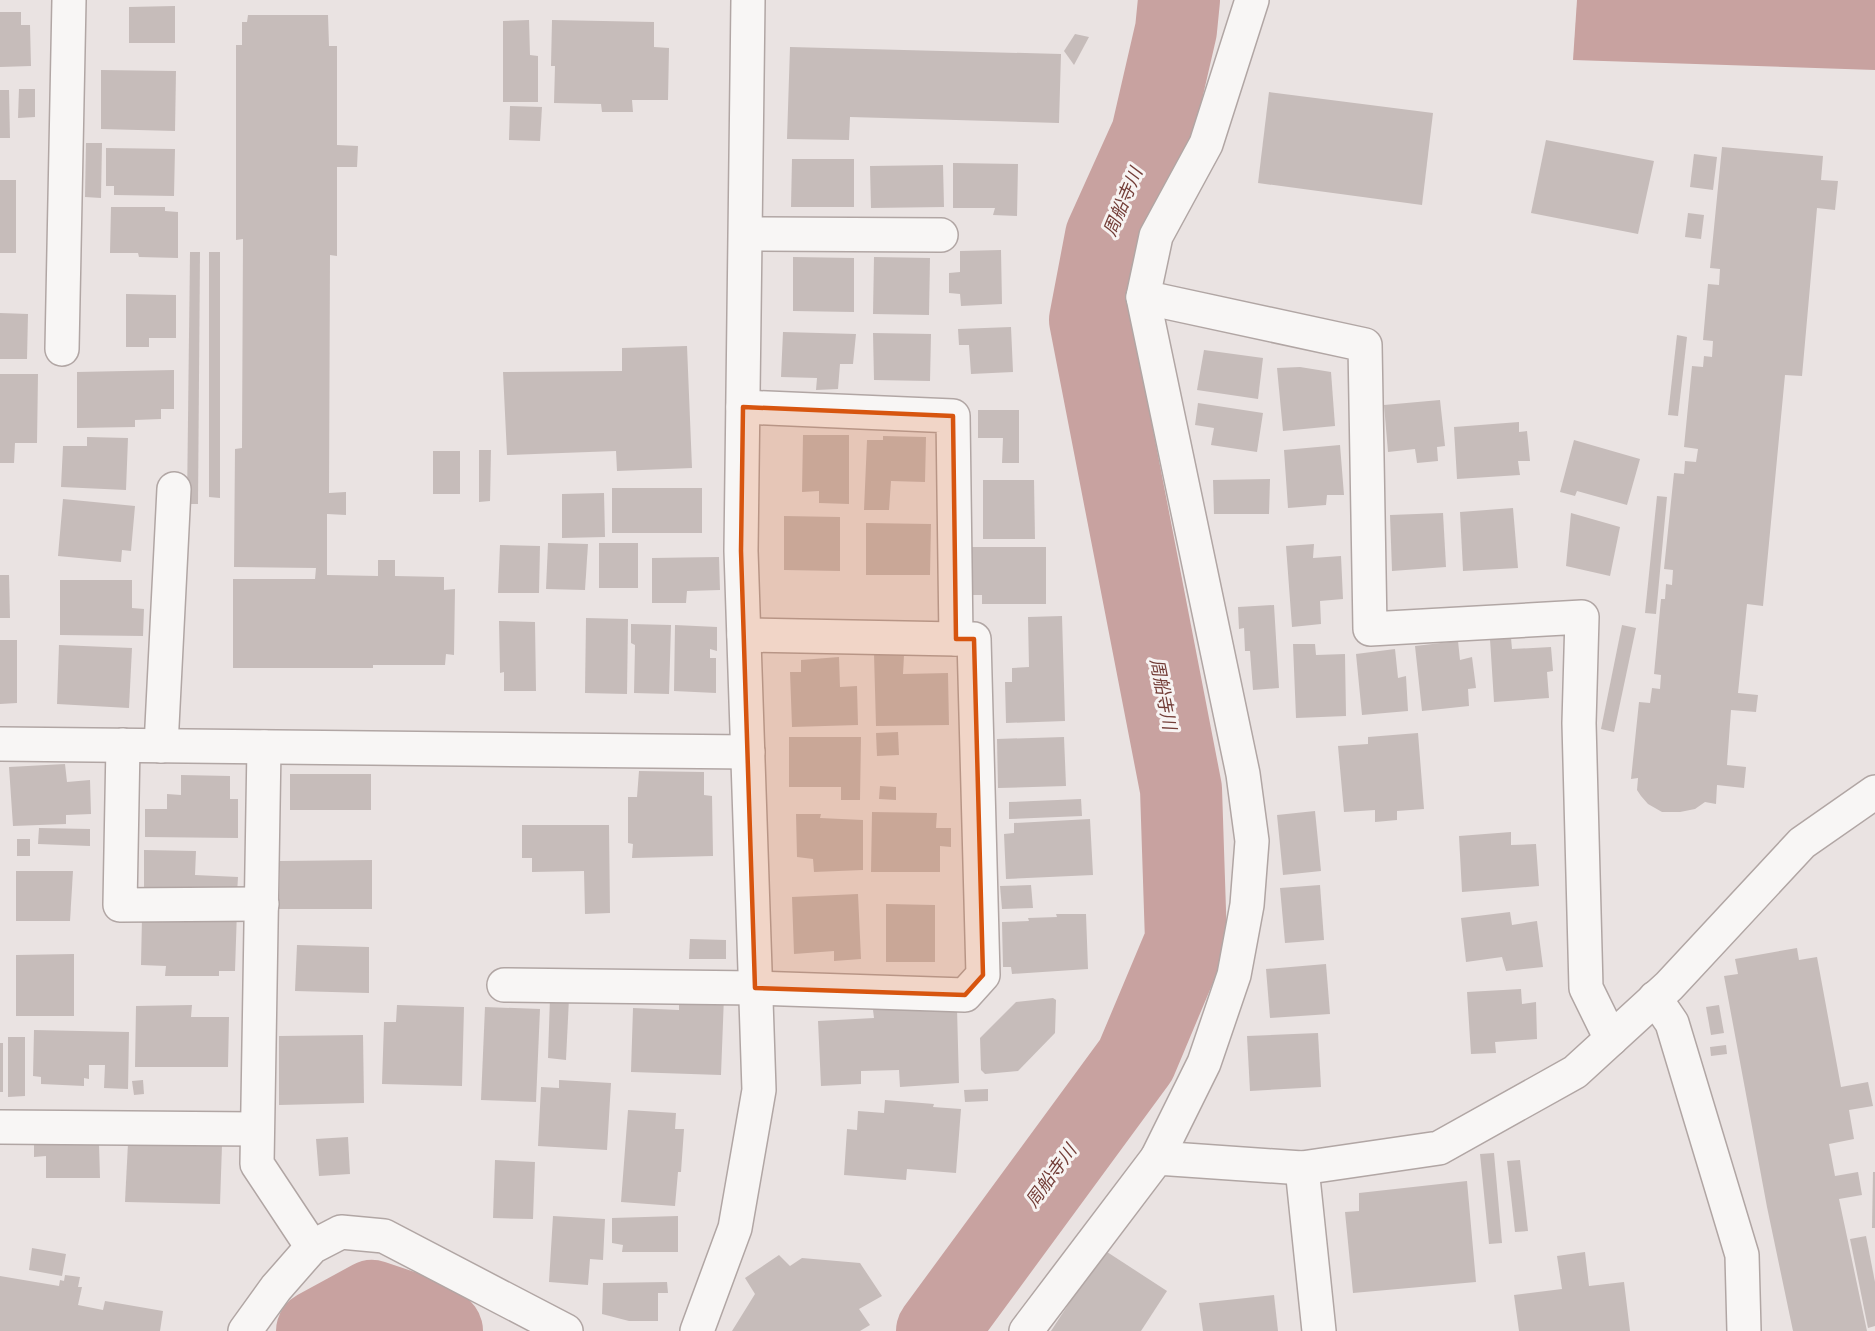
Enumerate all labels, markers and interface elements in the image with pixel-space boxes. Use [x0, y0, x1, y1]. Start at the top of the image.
water label: 周船寺川 [1098, 162, 1148, 239]
water label: 周船寺川 [1145, 656, 1182, 733]
water label: 周船寺川 [1020, 1138, 1082, 1212]

